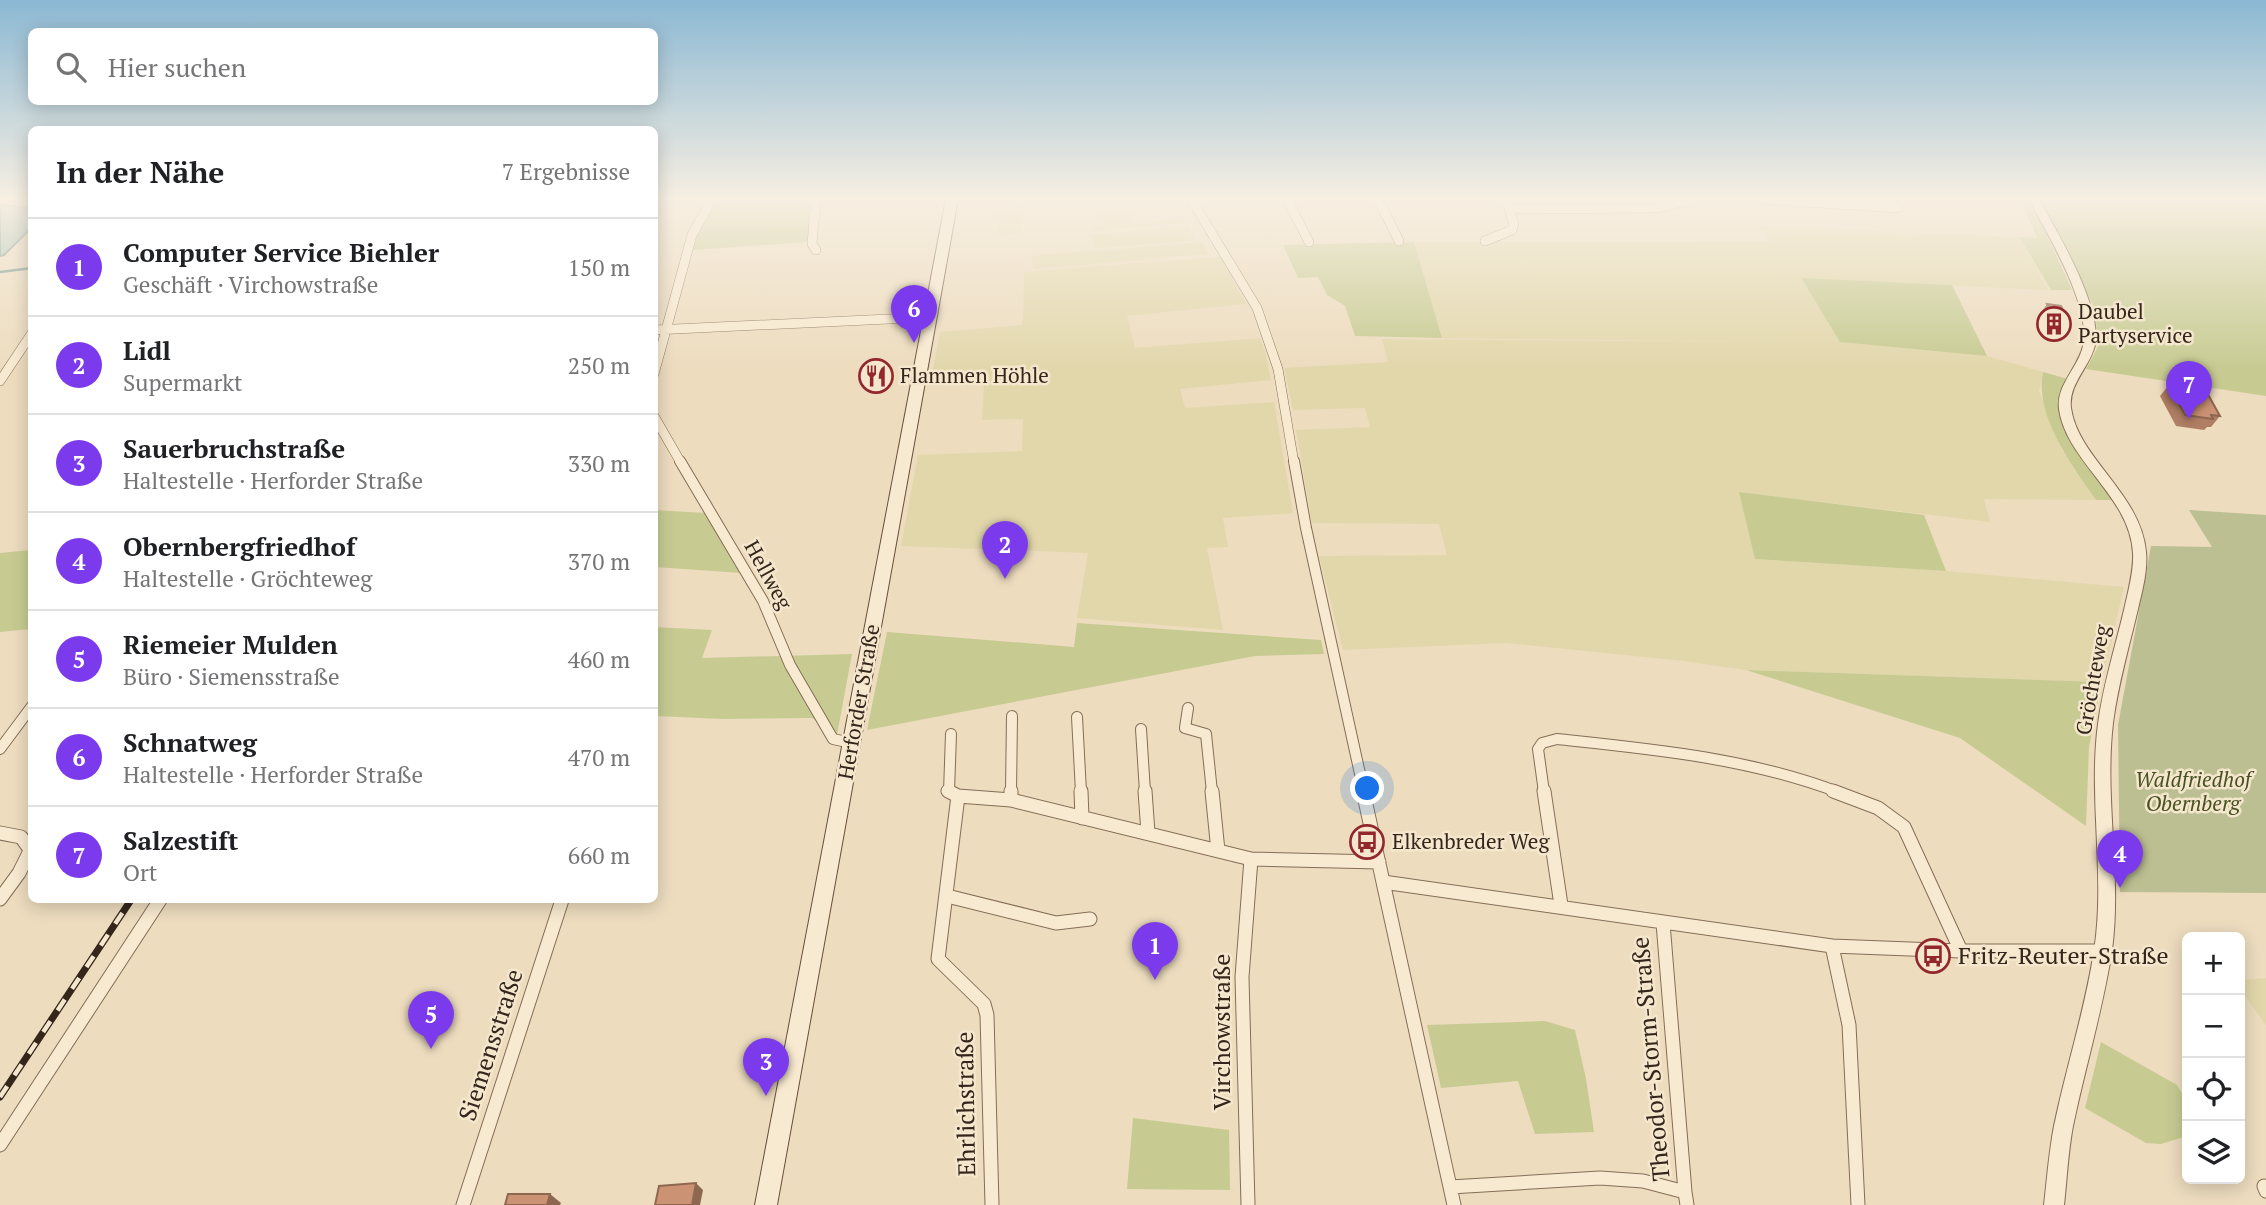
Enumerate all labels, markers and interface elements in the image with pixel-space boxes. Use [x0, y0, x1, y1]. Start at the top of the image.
search box [28, 28, 658, 105]
icon: search [52, 48, 90, 86]
text: Hier suchen [108, 50, 246, 84]
text: In der Nähe [56, 152, 224, 192]
text: 7 Ergebnisse [502, 156, 630, 187]
text: Computer Service Biehler [123, 235, 439, 269]
text: 1 [73, 252, 86, 283]
text: 150 m [568, 252, 630, 283]
text: Geschäft · Virchowstraße [123, 269, 378, 300]
pin: 6 [891, 285, 937, 343]
place label: Daubel Partyservice [2078, 297, 2193, 349]
building icon: Daubel Partyservice [2035, 305, 2073, 343]
text: Lidl [123, 333, 171, 367]
text: 2 [73, 350, 86, 381]
text: 250 m [568, 350, 630, 381]
restaurant icon: Flammen Höhle [857, 357, 895, 395]
place label: Flammen Höhle [900, 361, 1049, 389]
pin: 7 [2166, 361, 2212, 419]
text: Supermarkt [123, 367, 243, 398]
text: Sauerbruchstraße [123, 431, 345, 465]
text: 3 [73, 448, 86, 479]
text: 330 m [568, 448, 630, 479]
text: Haltestelle · Herforder Straße [123, 465, 423, 496]
pin: 2 [982, 521, 1028, 579]
text: Obernbergfriedhof [123, 529, 356, 563]
street label: Hellweg [738, 535, 800, 615]
text: 4 [73, 546, 86, 577]
text: 370 m [568, 546, 630, 577]
text: Haltestelle · Gröchteweg [123, 563, 372, 594]
street label: Herforder Straße [831, 622, 885, 782]
street label: Gröchteweg [2069, 622, 2116, 737]
text: Riemeier Mulden [123, 627, 338, 661]
text: 5 [73, 644, 86, 675]
text: 460 m [568, 644, 630, 675]
text: Büro · Siemensstraße [123, 661, 340, 692]
text: Schnatweg [123, 725, 257, 759]
text: 6 [73, 742, 86, 773]
text: 470 m [568, 742, 630, 773]
text: Haltestelle · Herforder Straße [123, 759, 423, 790]
park label: Waldfriedhof Obernberg [2135, 765, 2255, 817]
your location [1350, 771, 1384, 805]
text: Salzestift [123, 823, 238, 857]
bus stop icon: Elkenbreder Weg [1348, 823, 1386, 861]
place label: Elkenbreder Weg [1392, 827, 1550, 855]
pin: 4 [2097, 830, 2143, 888]
text: 7 [73, 840, 86, 871]
text: 660 m [568, 840, 630, 871]
text: Ort [123, 857, 157, 888]
pin: 1 [1132, 922, 1178, 980]
map controls [2182, 932, 2245, 1184]
button: + [2182, 932, 2245, 995]
street label: Theodor-Storm-Straße [1623, 936, 1677, 1183]
bus stop icon: Fritz-Reuter-Straße [1914, 937, 1952, 975]
place label: Fritz-Reuter-Straße [1958, 939, 2169, 971]
street label: Virchowstraße [1205, 954, 1237, 1110]
street label: Siemensstraße [450, 965, 530, 1125]
pin: 5 [408, 991, 454, 1049]
button: − [2182, 995, 2245, 1058]
street label: Ehrlichstraße [948, 1031, 982, 1177]
pin: 3 [743, 1038, 789, 1096]
button: locate [2182, 1058, 2245, 1121]
button: layers [2182, 1121, 2245, 1184]

